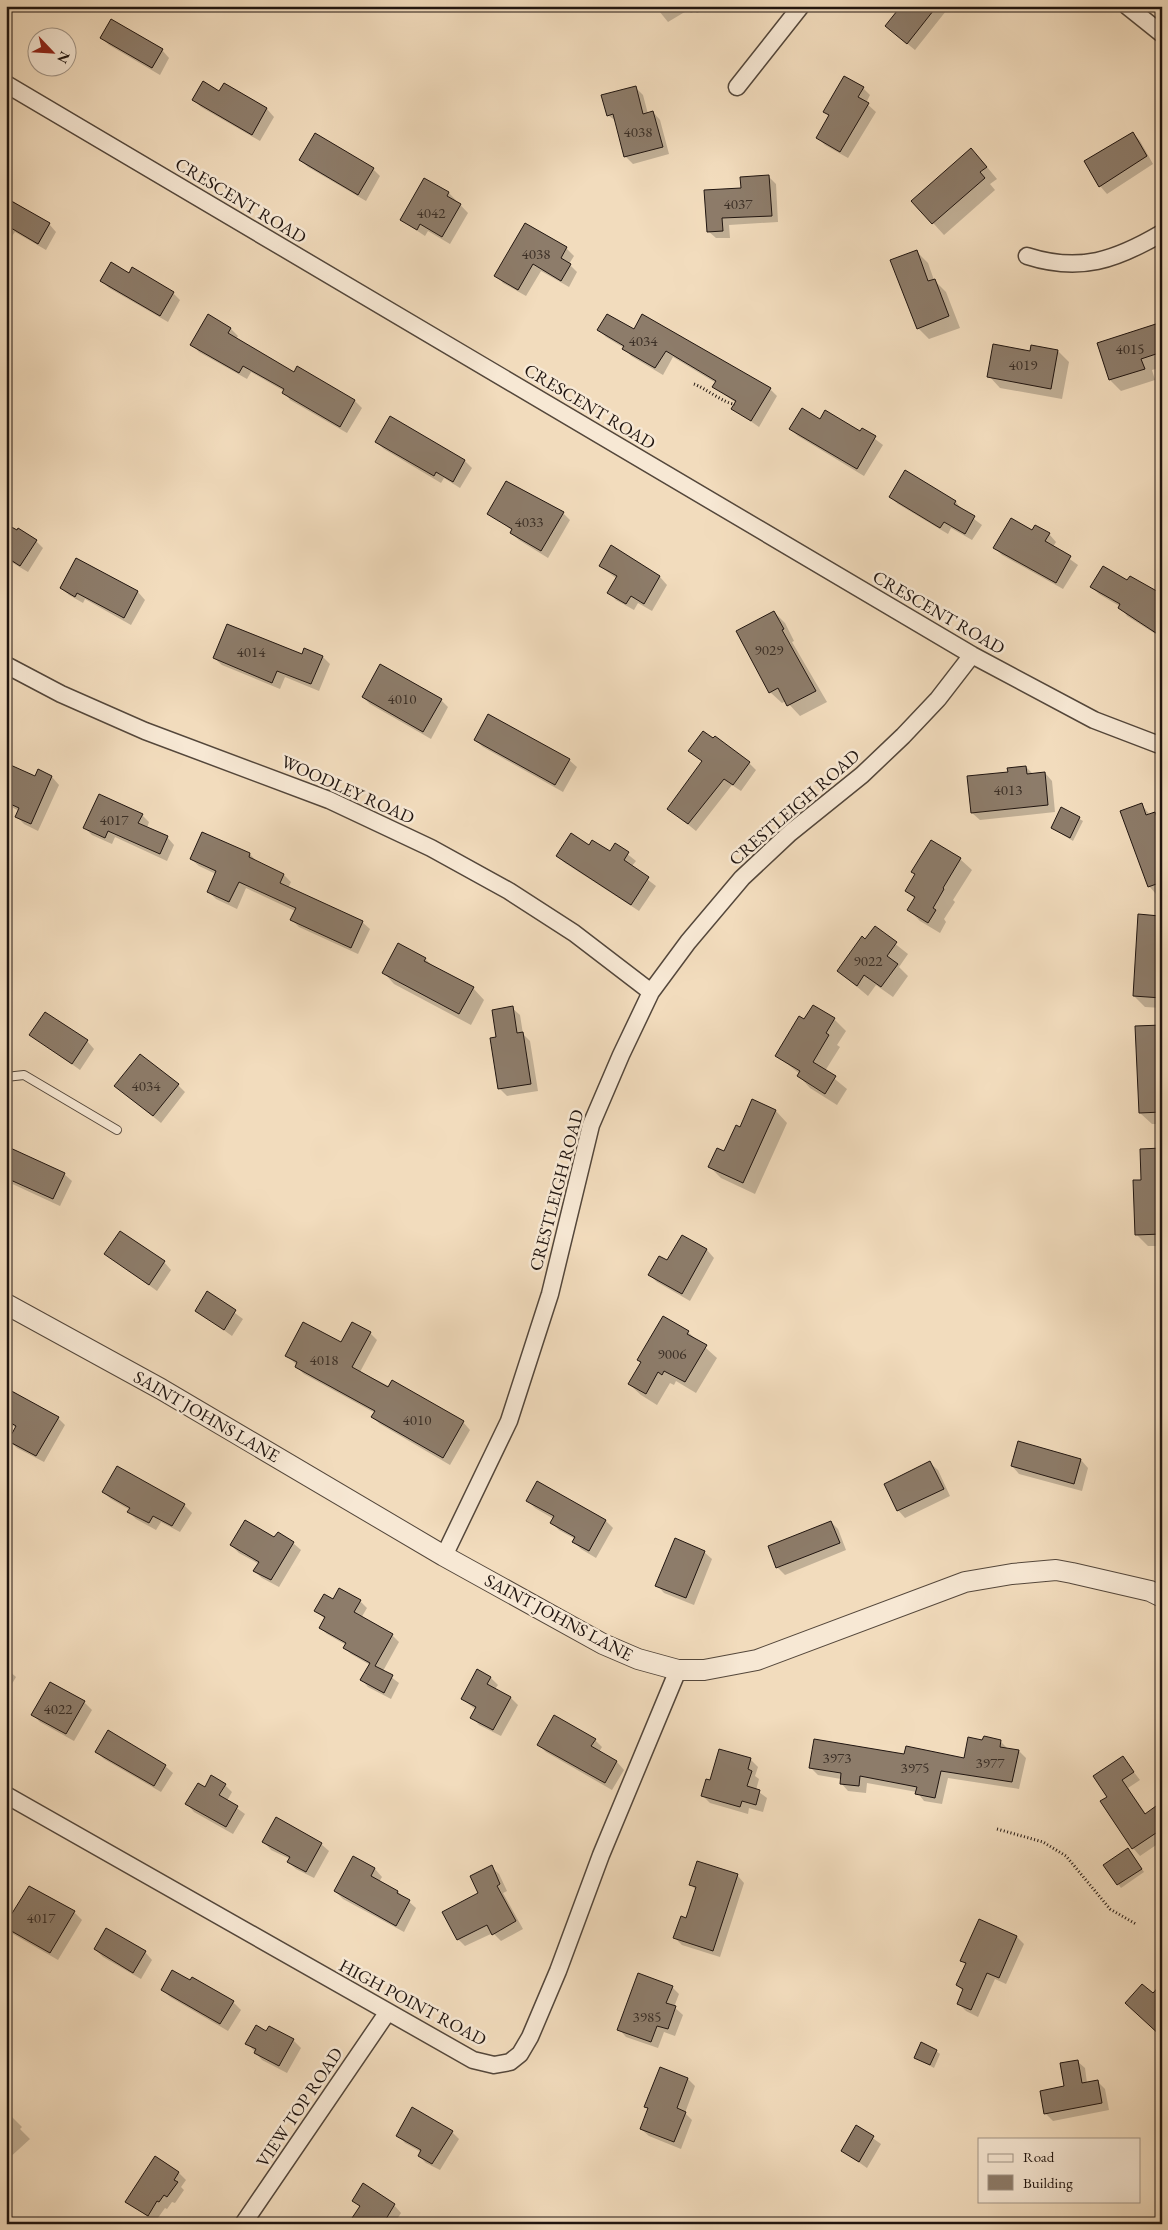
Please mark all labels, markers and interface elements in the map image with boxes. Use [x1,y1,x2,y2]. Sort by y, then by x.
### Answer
north arrow [28,28,78,78]
text: N [53,49,74,67]
house number: 4038 [624,122,652,141]
street label: CRESCENT ROAD [171,152,311,248]
house number: 4037 [724,194,753,213]
house number: 4042 [417,203,446,222]
house number: 4038 [522,244,550,263]
house number: 4034 [629,331,658,350]
house number: 4015 [1116,339,1144,358]
house number: 4019 [1009,355,1037,374]
street label: CRESCENT ROAD [520,358,660,454]
house number: 4033 [515,512,543,531]
street label: CRESCENT ROAD [869,565,1009,659]
house number: 9029 [755,640,783,659]
house number: 4014 [237,642,266,661]
house number: 4010 [388,689,416,708]
street label: CRESTLEIGH ROAD [724,744,864,870]
street label: WOODLEY ROAD [278,749,418,829]
house number: 4013 [994,780,1022,799]
house number: 4017 [100,810,129,829]
house number: 9022 [854,951,883,970]
house number: 4034 [132,1076,161,1095]
street label: CRESTLEIGH ROAD [523,1107,589,1273]
house number: 9006 [658,1344,686,1363]
house number: 4018 [310,1350,338,1369]
street label: SAINT JOHNS LANE [130,1365,284,1467]
house number: 4010 [403,1410,431,1429]
street label: SAINT JOHNS LANE [481,1568,637,1666]
house number: 4022 [44,1699,73,1718]
house number: 3973 [823,1748,851,1767]
house number: 3977 [976,1753,1005,1772]
house number: 3975 [901,1758,929,1777]
house number: 4017 [27,1908,56,1927]
street label: HIGH POINT ROAD [335,1953,491,2051]
house number: 3985 [633,2007,661,2026]
street label: VIEW TOP ROAD [250,2043,348,2171]
legend [978,2138,1140,2202]
text: Road [1023,2147,1055,2166]
text: Building [1023,2173,1073,2192]

